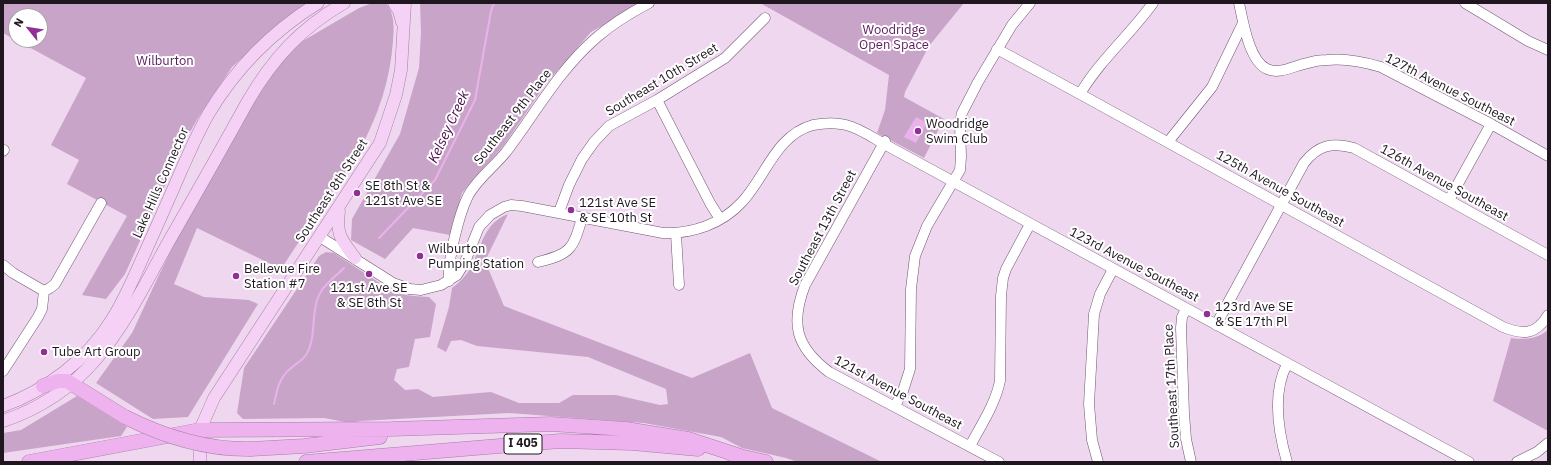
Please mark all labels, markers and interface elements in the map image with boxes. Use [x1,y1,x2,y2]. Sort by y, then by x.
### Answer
north arrow [8,8,48,48]
text: N [10,16,27,29]
park label: Woodridge Open Space [859,22,929,53]
street label: Southeast 10th Street [603,40,721,120]
street label: 127th Avenue Southeast [1382,50,1518,130]
park label: Wilburton [136,53,194,69]
street label: Southeast 9th Place [471,66,555,168]
water label: Kelsey Creek [425,88,473,166]
place label: Woodridge Swim Club [926,116,989,147]
street label: Lake Hills Connector [130,125,192,241]
marker: Woodridge Swim Club [913,126,923,136]
street label: Southeast 8th Street [293,136,371,246]
street label: 126th Avenue Southeast [1377,141,1511,225]
street label: 125th Avenue Southeast [1213,147,1347,231]
street label: Southeast 13th Street [786,168,860,288]
place label: SE 8th St & 121st Ave SE [365,178,442,209]
marker: SE 8th St & 121st Ave SE [352,188,362,198]
place label: 121st Ave SE & SE 10th St [579,195,656,226]
marker: 121st Ave SE & SE 10th St [566,205,576,215]
street label: 123rd Avenue Southeast [1067,224,1201,306]
place label: Wilburton Pumping Station [428,241,524,272]
marker: Wilburton Pumping Station [415,251,425,261]
place label: Bellevue Fire Station #7 [244,261,320,292]
marker: 121st Ave SE & SE 8th St [364,269,374,279]
marker: Bellevue Fire Station #7 [231,271,241,281]
place label: 121st Ave SE & SE 8th St [331,280,407,311]
place label: 123rd Ave SE & SE 17th Pl [1215,299,1293,330]
marker: 123rd Ave SE & SE 17th Pl [1202,309,1212,319]
street label: Southeast 17th Place [1161,323,1183,449]
place label: Tube Art Group [52,344,141,360]
marker: Tube Art Group [39,347,49,357]
street label: 121st Avenue Southeast [831,353,965,433]
road number: I 405 [504,434,542,454]

